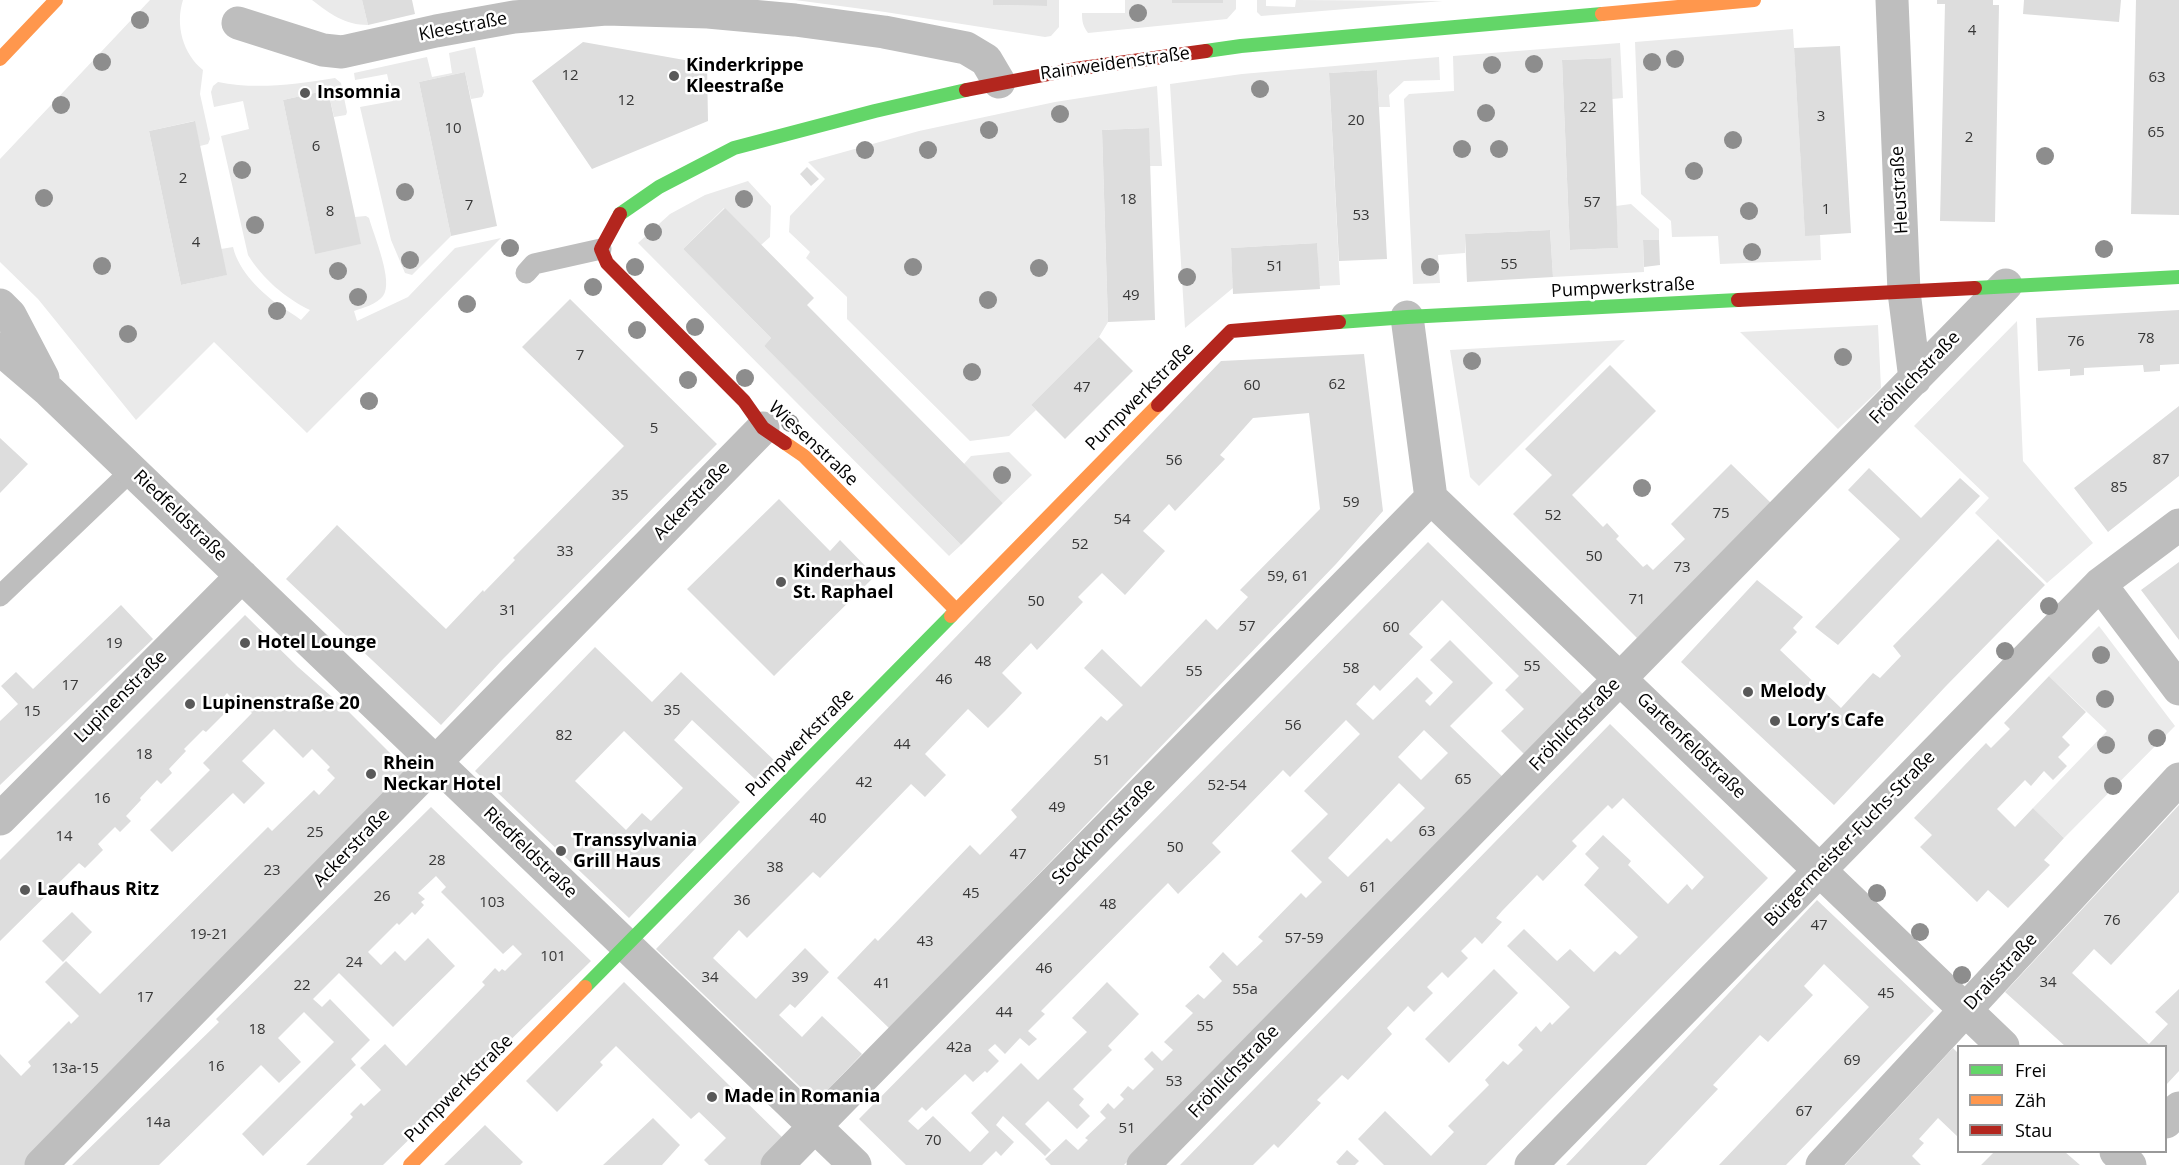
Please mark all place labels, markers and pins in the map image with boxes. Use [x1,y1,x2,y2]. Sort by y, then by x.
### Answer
place label: Kinderkrippe Kleestraße [686,55,804,98]
marker: Kinderkrippe Kleestraße [667,69,681,83]
place label: Insomnia [317,82,401,104]
marker: Insomnia [298,86,312,100]
place label: Kinderhaus St. Raphael [793,561,896,604]
marker: Kinderhaus St. Raphael [774,575,788,589]
place label: Hotel Lounge [257,632,376,654]
marker: Hotel Lounge [238,636,252,650]
place label: Melody [1760,681,1826,703]
marker: Melody [1741,685,1755,699]
place label: Lupinenstraße 20 [202,693,360,715]
marker: Lupinenstraße 20 [183,697,197,711]
place label: Lory’s Cafe [1787,710,1884,732]
marker: Lory’s Cafe [1768,714,1782,728]
place label: Rhein Neckar Hotel [383,753,501,795]
marker: Rhein Neckar Hotel [364,767,378,781]
place label: Transsylvania Grill Haus [573,830,697,872]
marker: Transsylvania Grill Haus [554,844,568,858]
place label: Laufhaus Ritz [37,879,159,901]
marker: Laufhaus Ritz [18,883,32,897]
place label: Made in Romania [724,1086,880,1108]
marker: Made in Romania [705,1090,719,1104]

